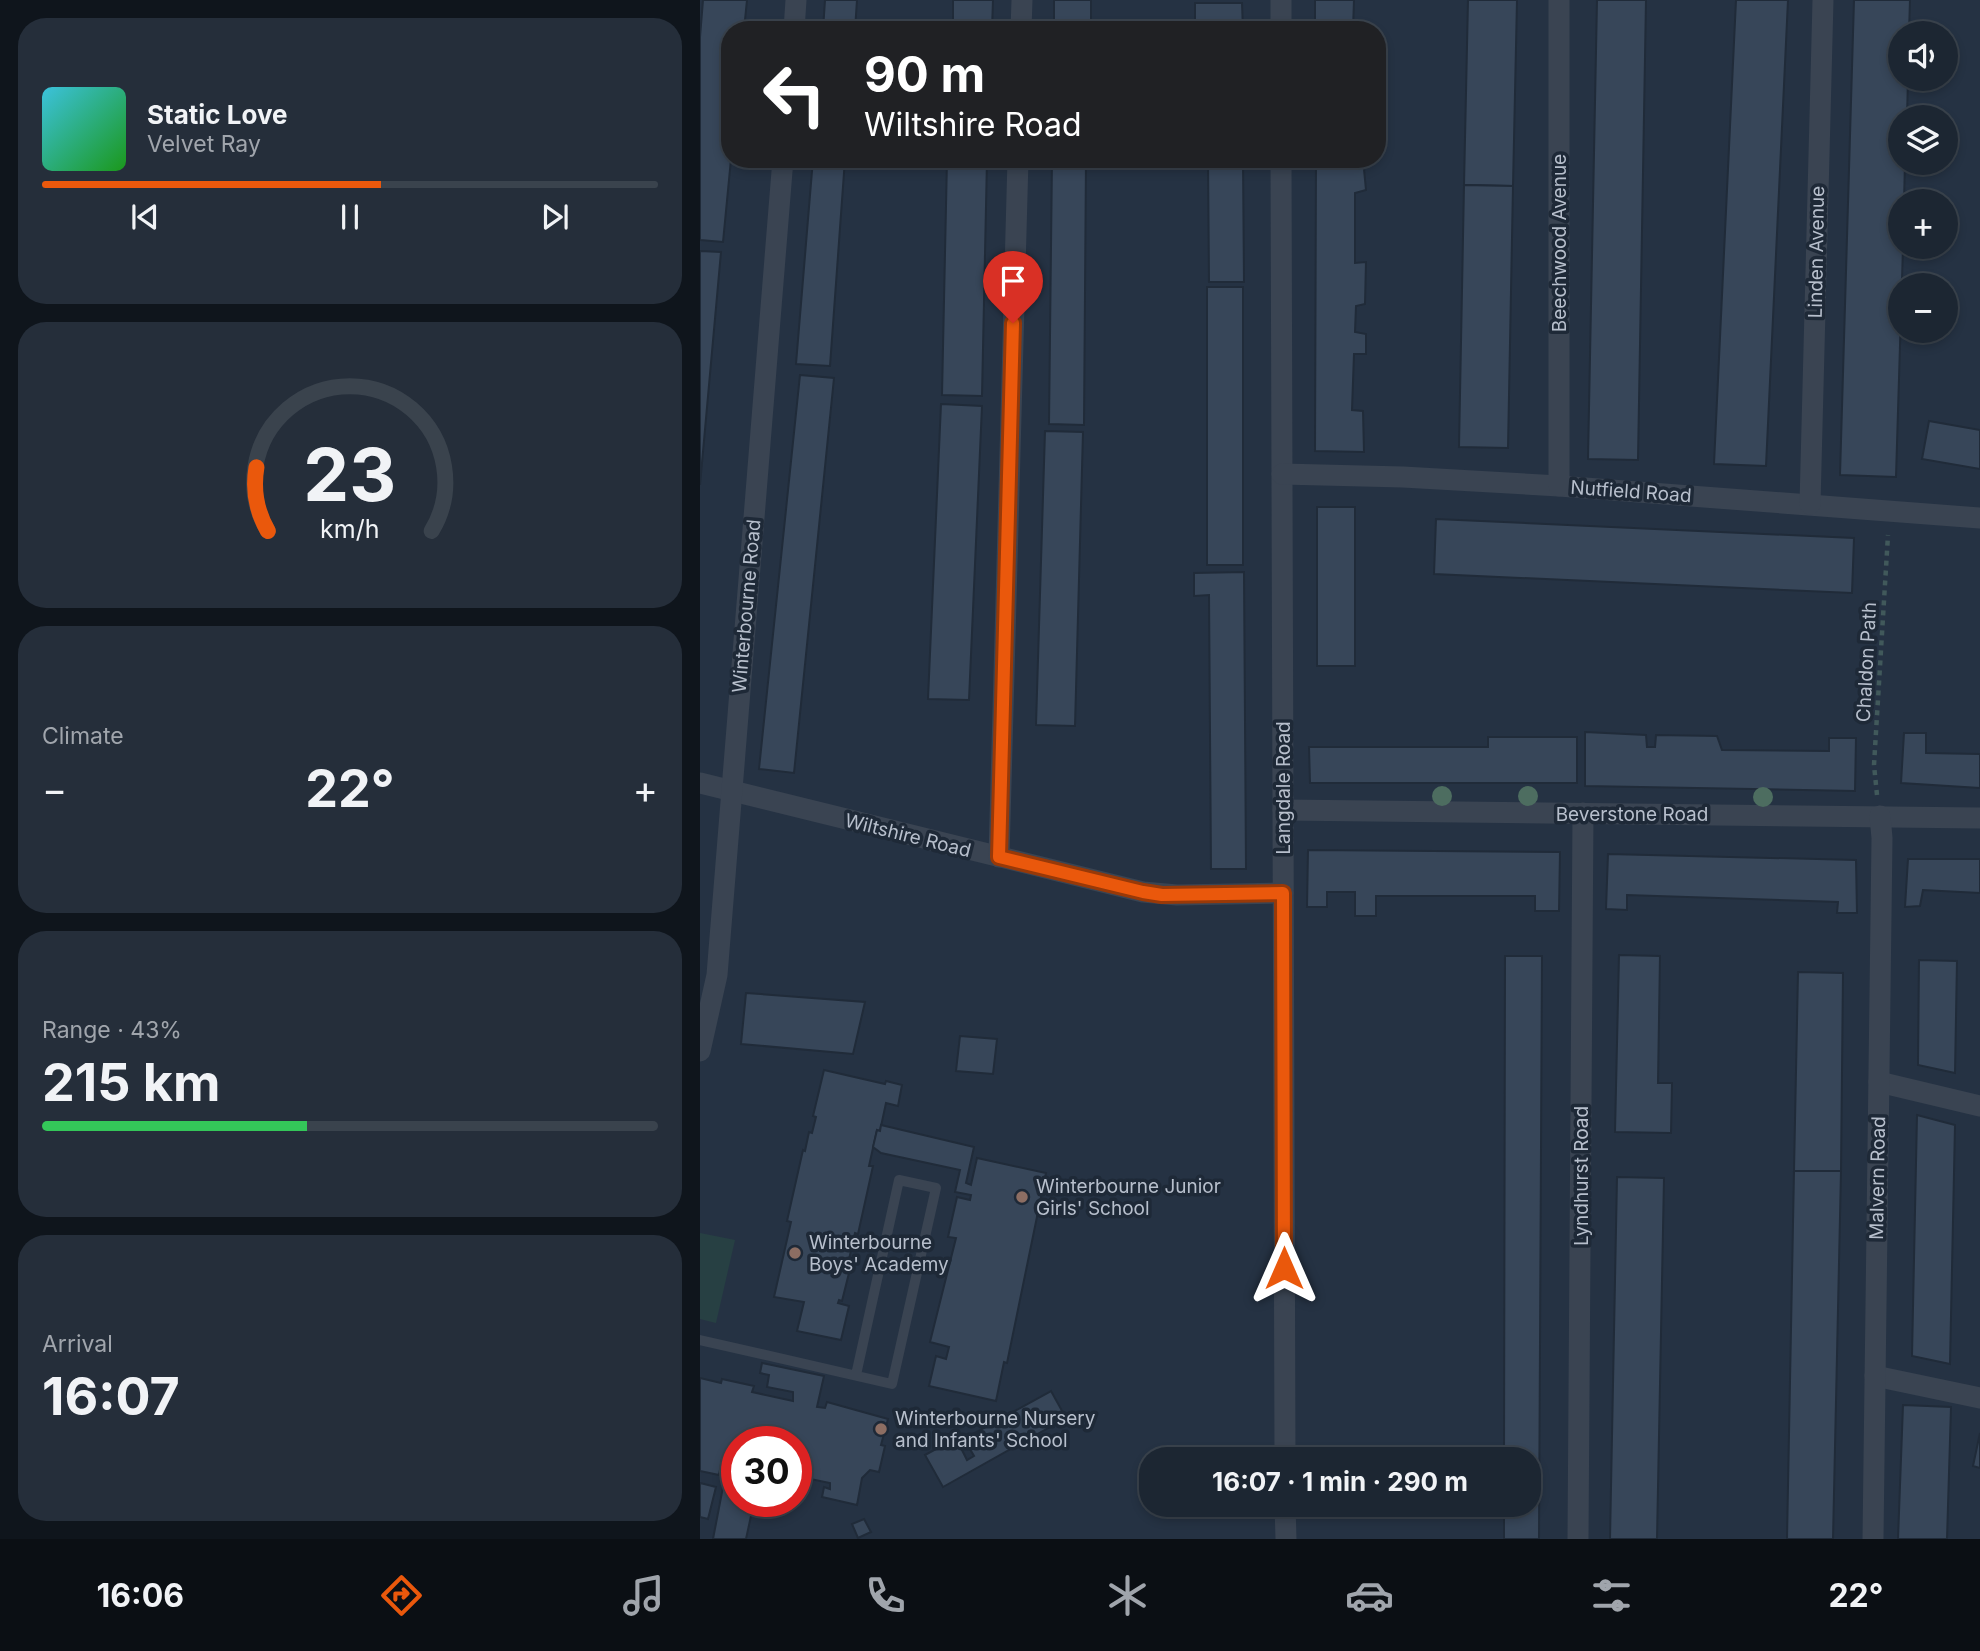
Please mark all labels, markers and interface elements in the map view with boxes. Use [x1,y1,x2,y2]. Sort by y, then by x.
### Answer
map controls [1888,21,1958,343]
button: sound [1888,21,1958,91]
text: 90 m [864,45,985,104]
icon: left [749,49,840,140]
text: Static Love [147,99,288,130]
text: Wiltshire Road [864,105,1082,144]
button: layers [1888,105,1958,175]
text: Velvet Ray [147,130,261,158]
street label: Beechwood Avenue [1548,154,1571,332]
street label: Linden Avenue [1804,186,1829,318]
button: + [1888,189,1958,259]
icon: previous [126,198,164,236]
icon: pause [331,198,369,236]
icon: next [536,198,574,236]
pin [983,251,1043,323]
icon: arrive [994,262,1032,300]
button: − [1888,273,1958,343]
text: 23 [304,431,396,520]
street label: Nutfield Road [1570,476,1692,507]
text: km/h [320,514,380,544]
street label: Winterbourne Road [727,518,766,694]
street label: Chaldon Path [1852,601,1881,723]
street label: Langdale Road [1272,721,1295,855]
text: Climate [42,722,124,750]
text: 22° [305,757,395,820]
text: − [42,766,67,812]
text: + [633,766,658,812]
street label: Beverstone Road [1556,803,1708,826]
street label: Wiltshire Road [842,809,973,862]
text: Range · 43% [42,1016,182,1044]
text: 215 km [42,1051,220,1114]
street label: Lyndhurst Road [1570,1106,1593,1246]
street label: Malvern Road [1865,1116,1890,1240]
place label: Winterbourne Junior Girls' School [1036,1175,1221,1220]
marker: Winterbourne Junior Girls' School [1014,1189,1030,1205]
place label: Winterbourne Boys' Academy [809,1231,949,1276]
position arrow [1247,1231,1321,1305]
marker: Winterbourne Boys' Academy [787,1245,803,1261]
text: Arrival [42,1330,113,1358]
text: 16:07 [42,1365,180,1428]
place label: Winterbourne Nursery and Infants' School [895,1407,1096,1452]
marker: Winterbourne Nursery and Infants' School [873,1421,889,1437]
speed limit sign: 30 [721,1426,812,1517]
text: 16:07 · 1 min · 290 m [1212,1466,1468,1497]
icon: directions [377,1571,426,1620]
icon: music [619,1571,668,1620]
icon: phone [861,1571,910,1620]
icon: climate [1103,1571,1152,1620]
icon: car [1345,1571,1394,1620]
icon: filters [1587,1571,1636,1620]
text: 16:06 [96,1576,184,1615]
text: 22° [1828,1576,1883,1615]

